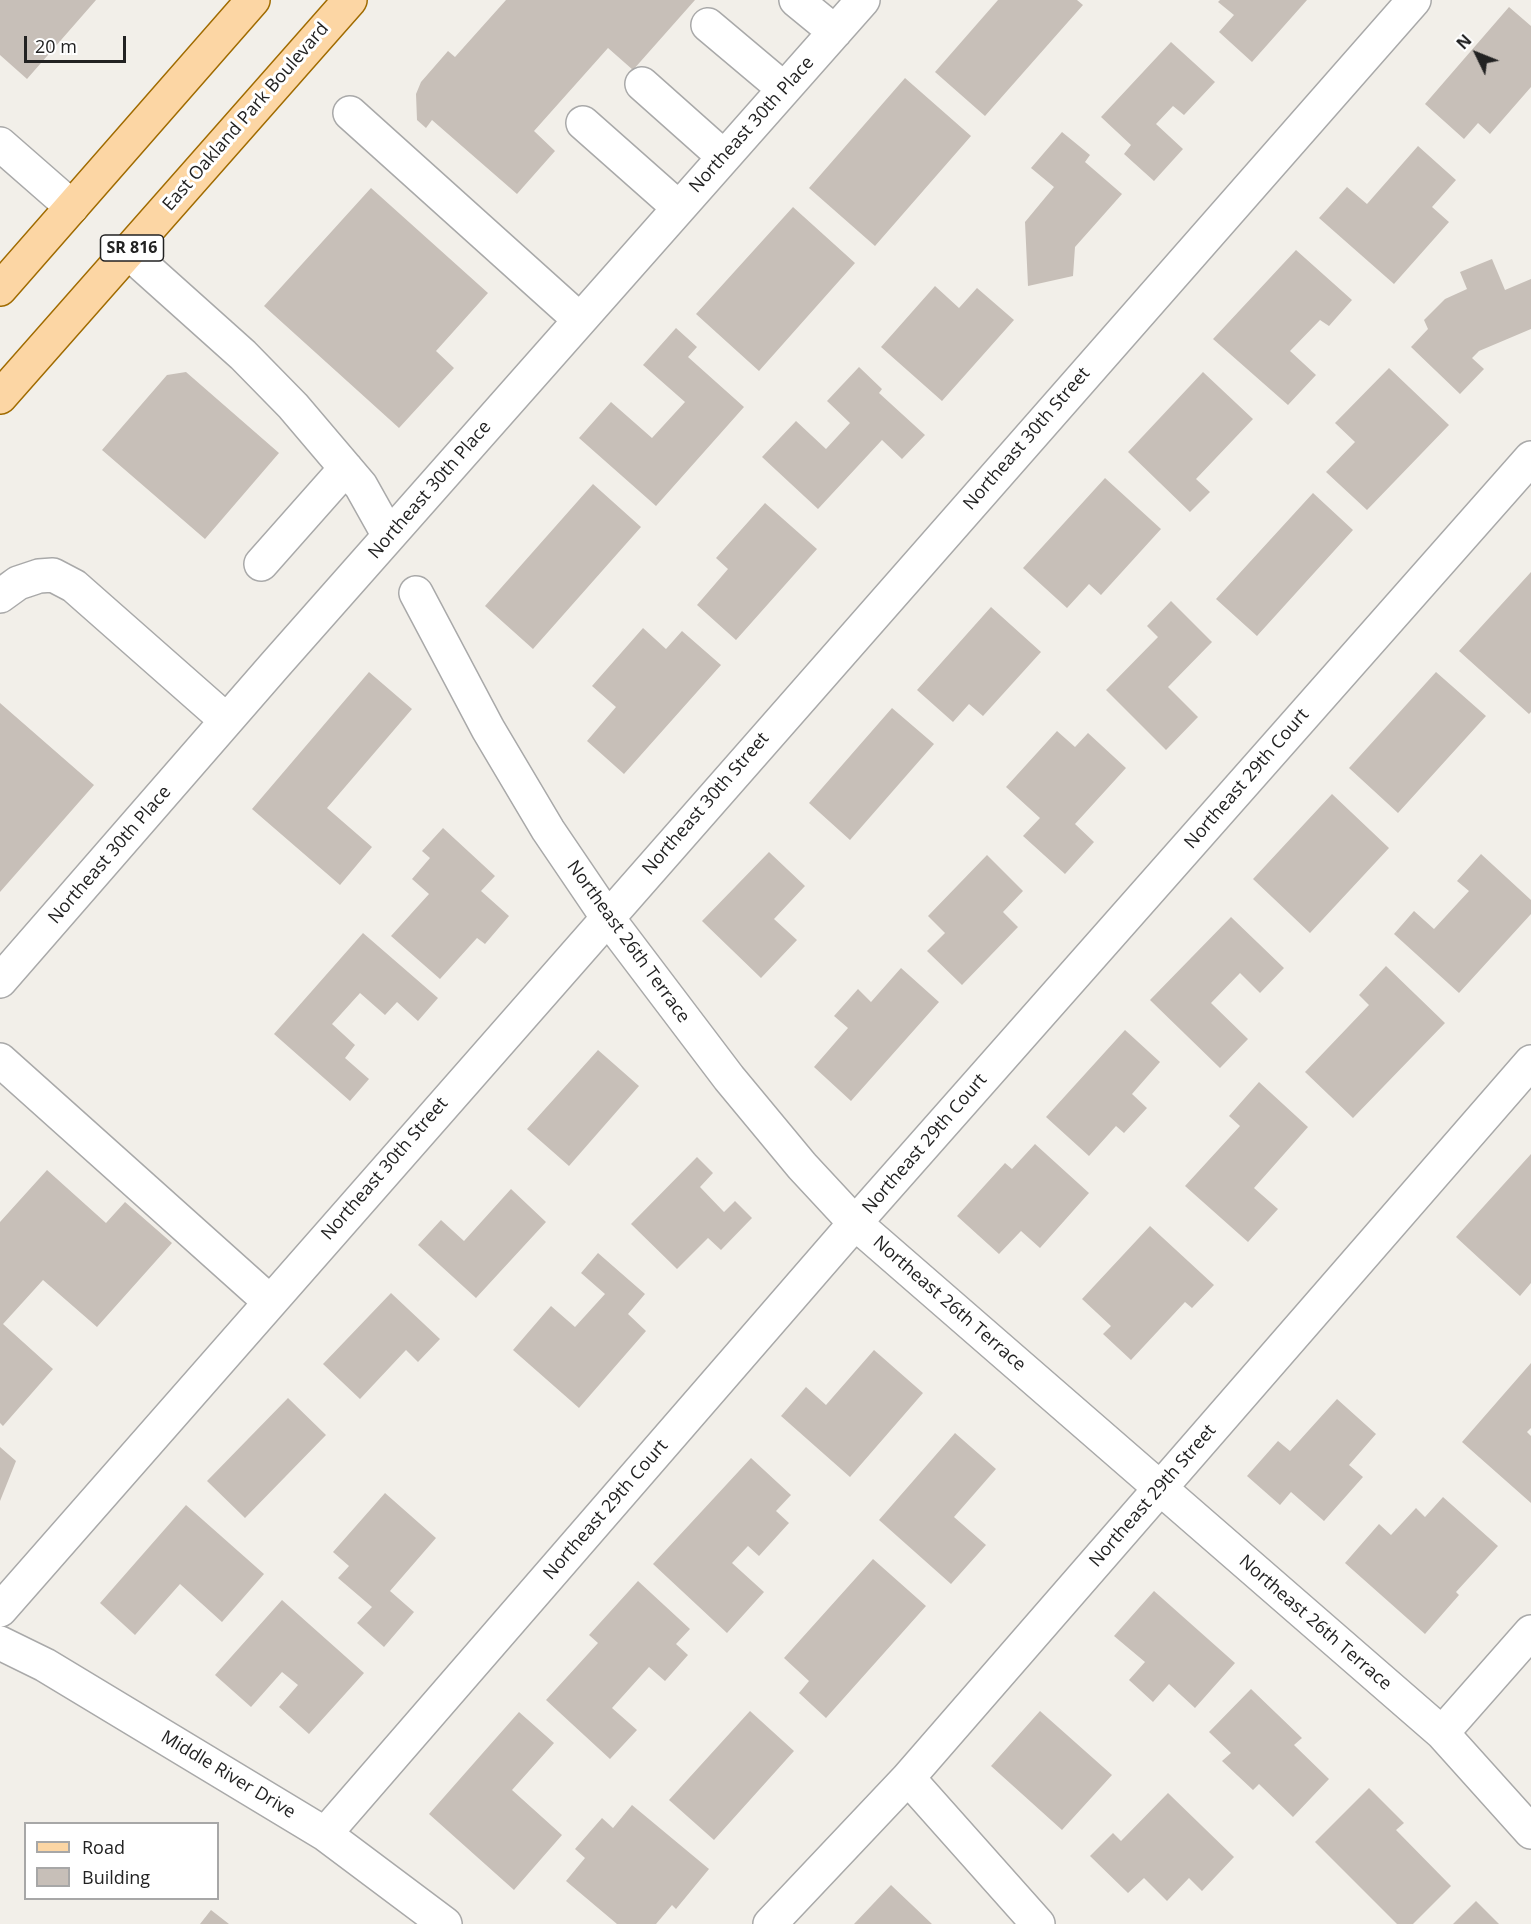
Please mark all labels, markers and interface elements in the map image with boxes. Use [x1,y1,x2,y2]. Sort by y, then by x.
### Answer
street label: East Oakland Park Boulevard [158,19,334,215]
scale bar [27,24,129,62]
north arrow [1447,24,1507,84]
text: N [1451,29,1476,54]
text: 20 m [35,34,77,58]
street label: Northeast 30th Place [685,52,819,198]
road number: SR 816 [100,235,164,261]
street label: Northeast 30th Street [959,363,1095,515]
street label: Northeast 30th Place [364,417,496,563]
street label: Northeast 29th Court [1180,704,1314,854]
street label: Northeast 30th Street [638,728,774,880]
street label: Northeast 30th Place [44,782,176,928]
street label: Northeast 26th Terrace [562,857,694,1027]
street label: Northeast 29th Court [858,1069,992,1219]
street label: Northeast 30th Street [317,1093,453,1245]
street label: Northeast 26th Terrace [868,1232,1030,1376]
street label: Northeast 29th Street [1085,1420,1221,1572]
street label: Northeast 29th Court [539,1435,673,1585]
street label: Northeast 26th Terrace [1234,1551,1396,1695]
street label: Middle River Drive [157,1726,299,1824]
legend [24,1822,219,1900]
text: Road [82,1835,125,1859]
text: Building [82,1865,150,1889]

